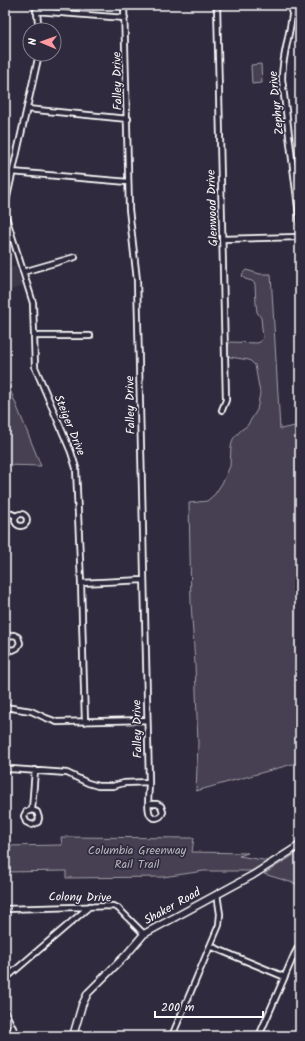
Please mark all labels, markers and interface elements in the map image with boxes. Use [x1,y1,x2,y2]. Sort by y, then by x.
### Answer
north arrow [22,22,62,62]
text: N [24,38,42,45]
street label: Falley Drive [107,51,128,110]
street label: Zephyr Drive [264,69,289,136]
street label: Glenwood Drive [202,169,223,247]
street label: Falley Drive [120,375,141,434]
street label: Steiger Drive [49,392,91,459]
street label: Falley Drive [127,699,148,758]
park label: Columbia Greenway Rail Trail [88,841,187,874]
street label: Shaker Road [140,883,205,930]
street label: Colony Drive [48,887,112,908]
scale bar [155,993,263,1019]
text: 200 m [161,998,195,1017]

